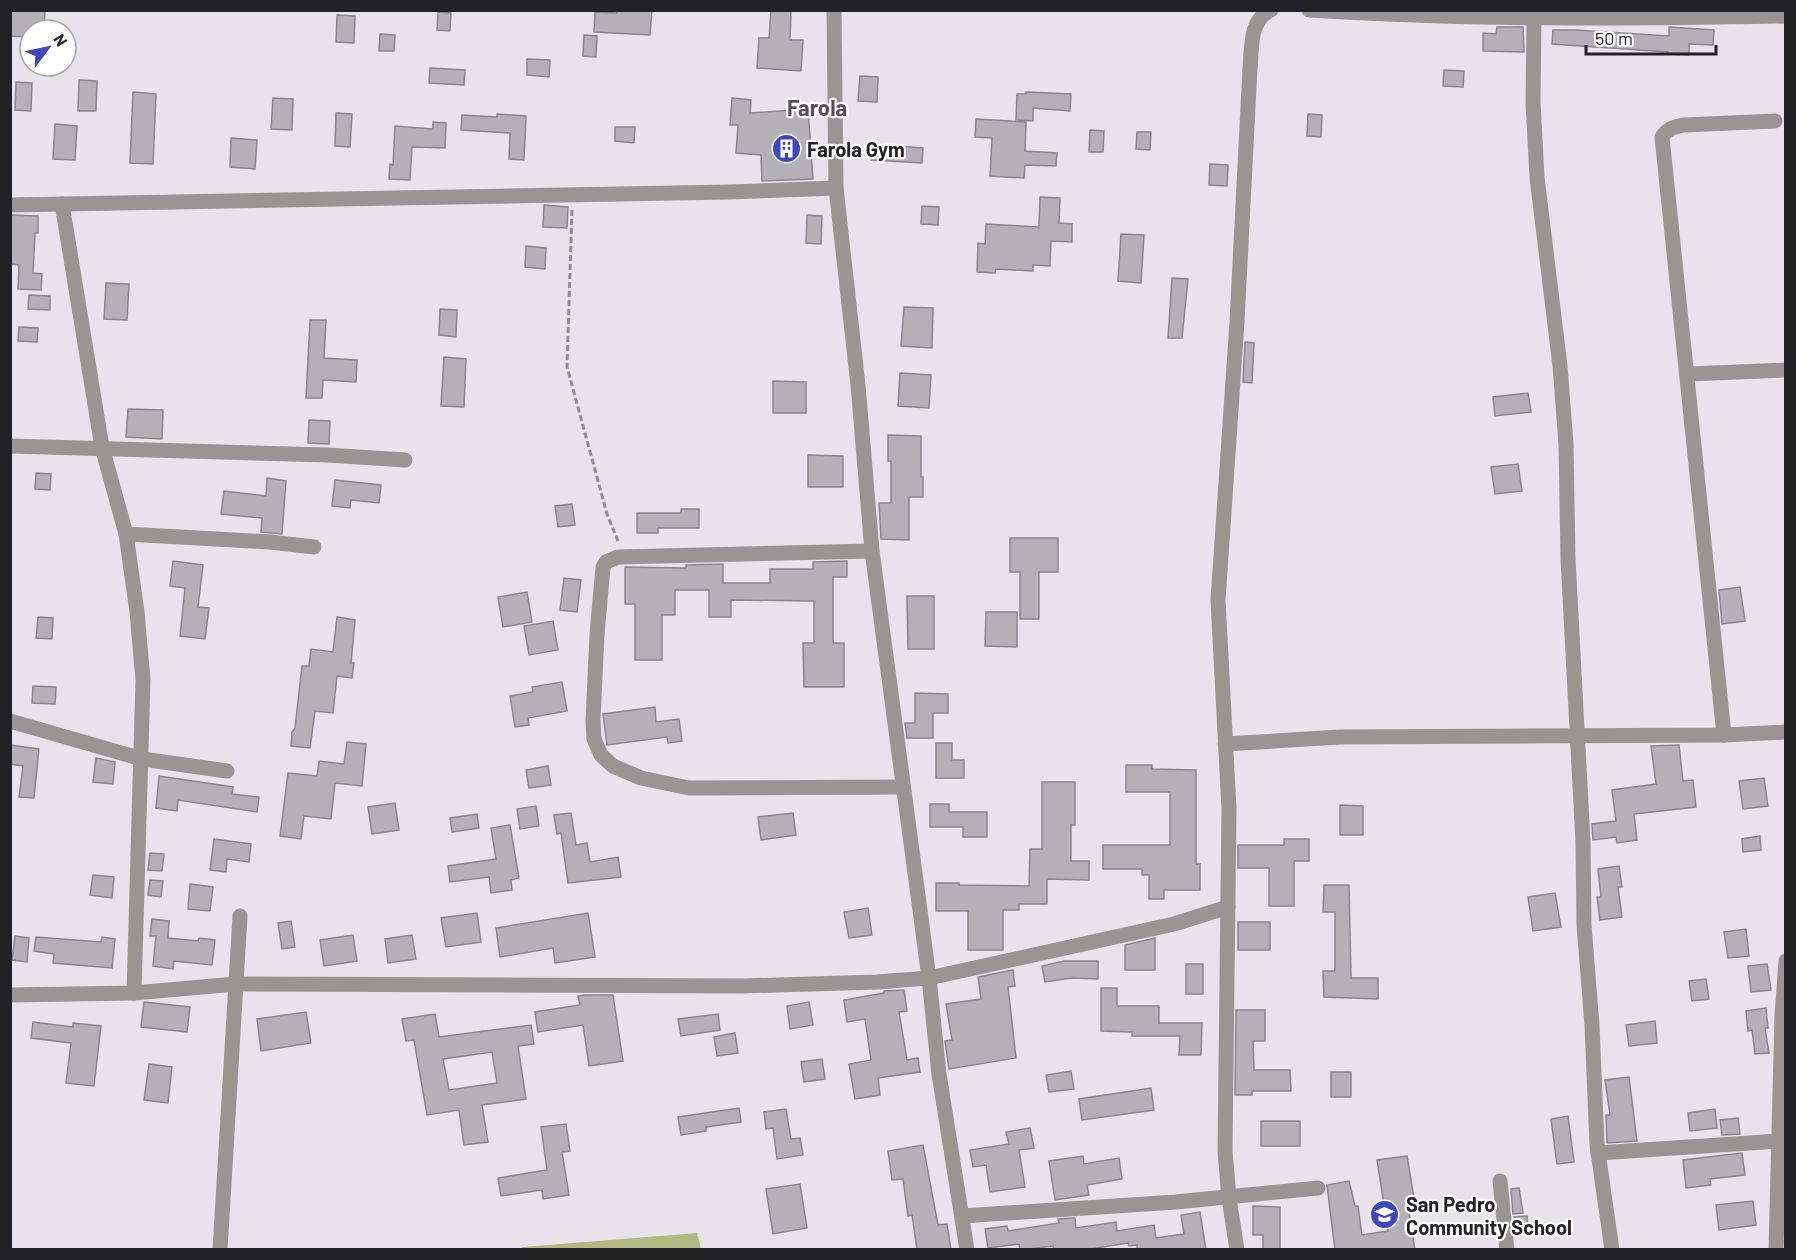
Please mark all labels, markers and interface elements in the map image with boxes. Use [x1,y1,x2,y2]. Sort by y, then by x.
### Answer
north arrow [18,18,78,78]
scale bar [1586,18,1716,56]
text: 50 m [1595,27,1633,49]
text: N [50,30,72,49]
district label: Farola [787,94,847,120]
building icon: Farola Gym [770,133,802,165]
place label: Farola Gym [807,137,905,161]
place label: San Pedro Community School [1406,1192,1572,1239]
school or university icon: San Pedro Community School [1369,1199,1401,1231]

